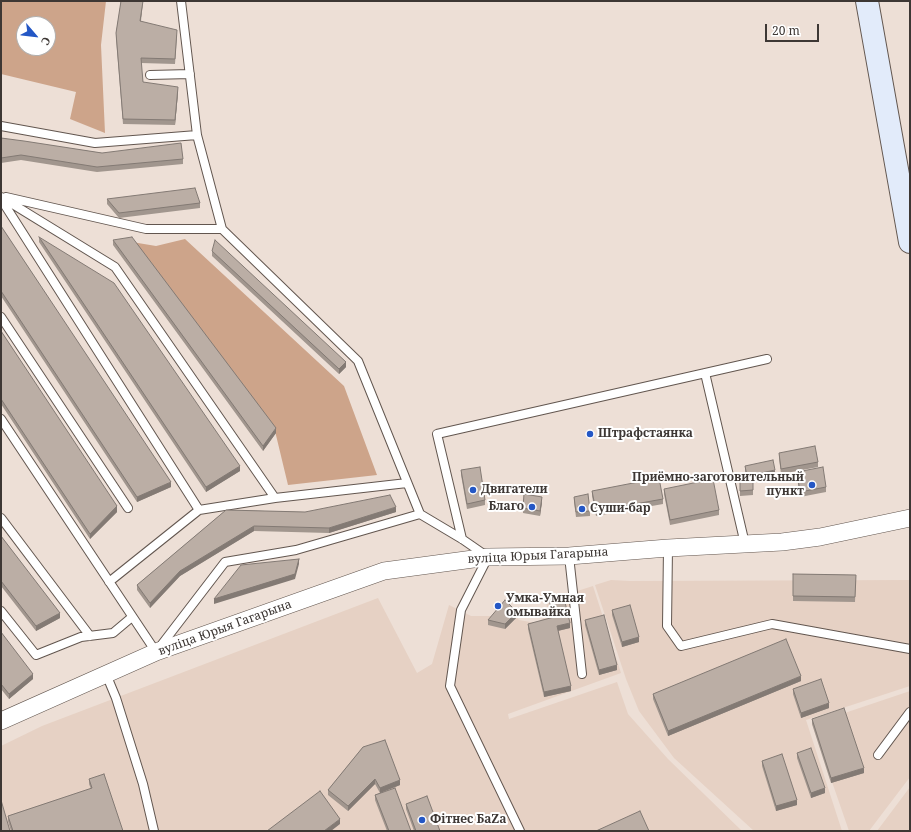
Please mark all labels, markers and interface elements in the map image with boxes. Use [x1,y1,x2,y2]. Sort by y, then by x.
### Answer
north arrow [16,16,56,56]
scale bar [767,16,821,42]
text: 20 m [772,22,800,39]
text: С [38,35,54,48]
place label: Штрафстаянка [598,427,693,441]
marker: Штрафстаянка [585,429,595,439]
place label: Приёмно-заготовительный пункт [632,471,804,499]
marker: Приёмно-заготовительный пункт [807,480,817,490]
place label: Двигатели [481,483,548,497]
marker: Двигатели [468,485,478,495]
place label: Благо [488,500,524,514]
marker: Благо [527,502,537,512]
place label: Суши-бар [590,502,651,516]
marker: Суши-бар [577,504,587,514]
street label: вуліца Юрыя Гагарына [467,545,609,567]
place label: Умка-Умная омывайка [506,592,584,620]
street label: вуліца Юрыя Гагарына [156,597,294,659]
marker: Умка-Умная омывайка [493,601,503,611]
place label: Фітнес БаZa [430,813,506,827]
marker: Фітнес БаZa [417,815,427,825]

